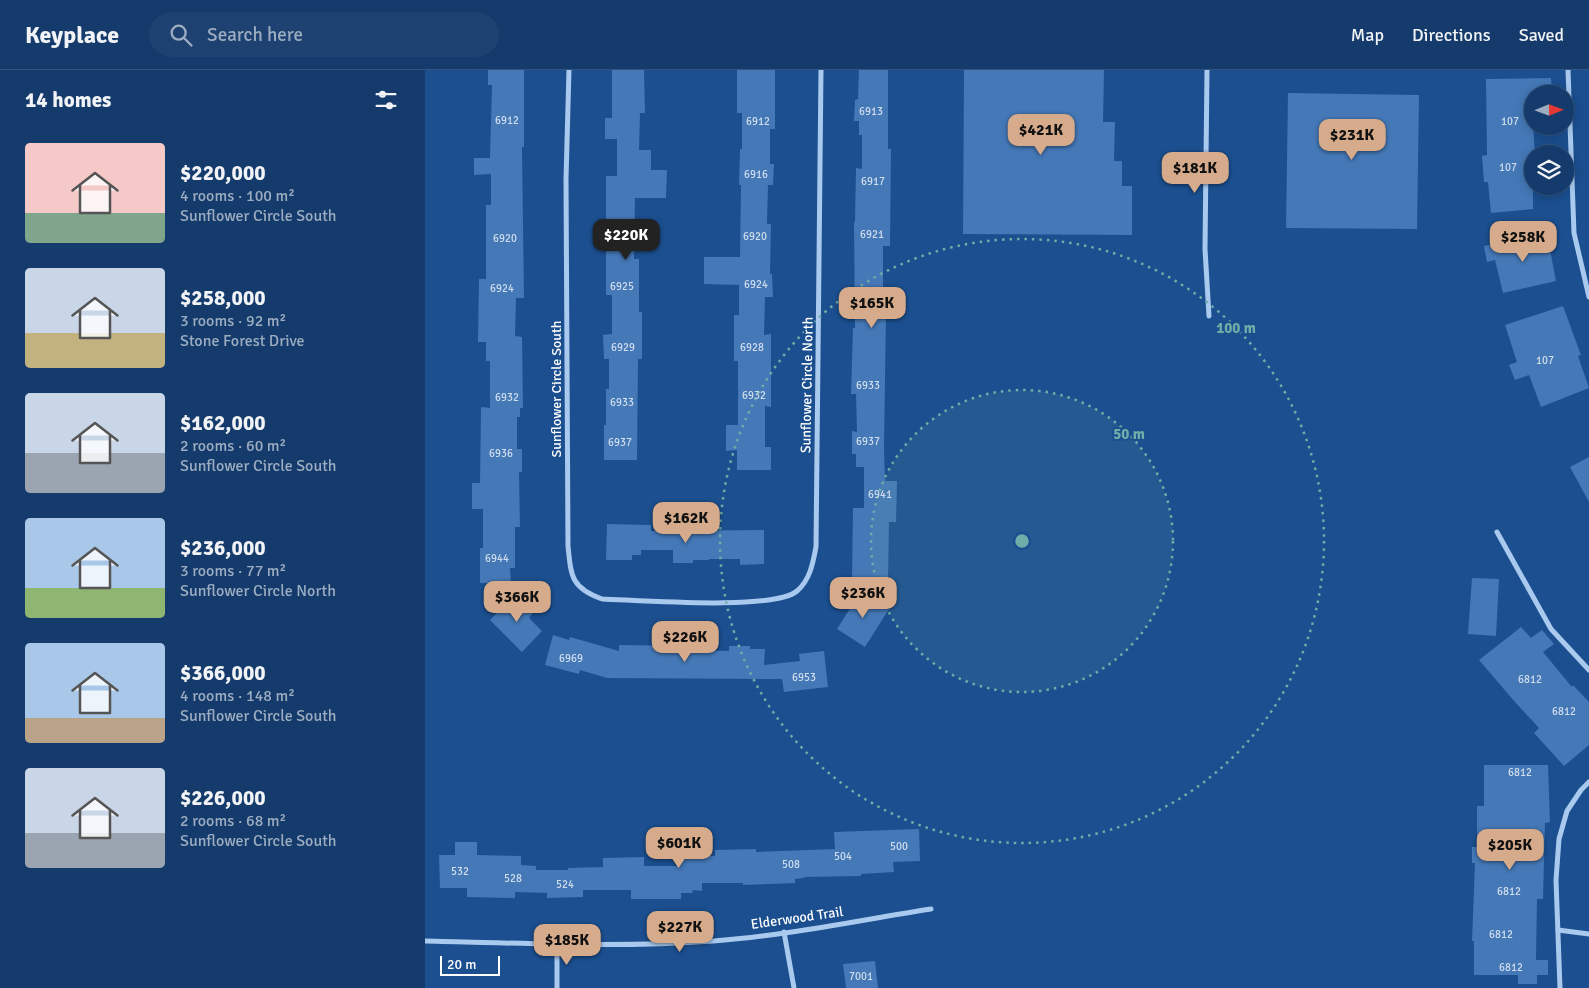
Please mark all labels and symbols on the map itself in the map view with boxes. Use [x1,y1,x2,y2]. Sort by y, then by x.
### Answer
north arrow [1524,85,1574,135]
house number: 6913 [859,105,883,118]
house number: 6912 [495,114,519,127]
pin: $421K [1006,114,1076,156]
house number: 6912 [746,115,770,128]
house number: 107 [1501,115,1519,128]
pin: $231K [1317,118,1387,161]
pin: $181K [1160,152,1230,194]
house number: 107 [1499,161,1517,174]
house number: 6916 [744,168,768,181]
house number: 6917 [861,175,885,188]
pin: $220K [591,218,661,261]
pin: $258K [1488,220,1558,263]
house number: 6921 [860,228,884,241]
house number: 6920 [743,230,767,243]
house number: 6920 [493,232,517,245]
house number: 6924 [744,278,768,291]
house number: 6925 [610,280,634,293]
house number: 6924 [490,282,514,295]
pin: $165K [837,286,907,329]
street label: Sunflower Circle North [797,317,817,453]
text: 100 m [1216,319,1256,337]
street label: Sunflower Circle South [548,321,565,457]
house number: 6929 [611,341,635,354]
house number: 6928 [740,341,764,354]
house number: 107 [1536,354,1554,367]
house number: 6933 [856,379,880,392]
house number: 6932 [742,389,766,402]
house number: 6932 [495,391,519,404]
house number: 6933 [610,396,634,409]
text: 50 m [1113,425,1145,443]
house number: 6937 [856,435,880,448]
house number: 6937 [608,436,632,449]
house number: 6936 [489,447,513,460]
house number: 6941 [868,488,892,501]
pin: $162K [651,502,721,544]
centre of rings [1013,532,1031,550]
house number: 6944 [485,552,509,565]
pin: $236K [828,576,898,619]
pin: $366K [482,580,552,623]
pin: $226K [650,620,720,663]
house number: 6969 [559,652,583,665]
house number: 6953 [792,671,816,684]
house number: 6812 [1518,673,1542,686]
house number: 6812 [1552,705,1576,718]
house number: 6812 [1508,766,1532,779]
pin: $601K [644,826,714,869]
pin: $205K [1475,828,1545,871]
house number: 500 [890,840,908,853]
house number: 504 [834,850,852,863]
house number: 508 [782,858,800,871]
house number: 532 [451,865,469,878]
house number: 528 [504,872,522,885]
house number: 524 [556,878,574,891]
house number: 6812 [1497,885,1521,898]
street label: Elderwood Trail [750,903,844,933]
pin: $227K [645,910,715,953]
pin: $185K [532,924,602,966]
house number: 6812 [1489,928,1513,941]
scale bar [440,953,500,976]
house number: 6812 [1499,961,1523,974]
house number: 7001 [849,970,873,983]

